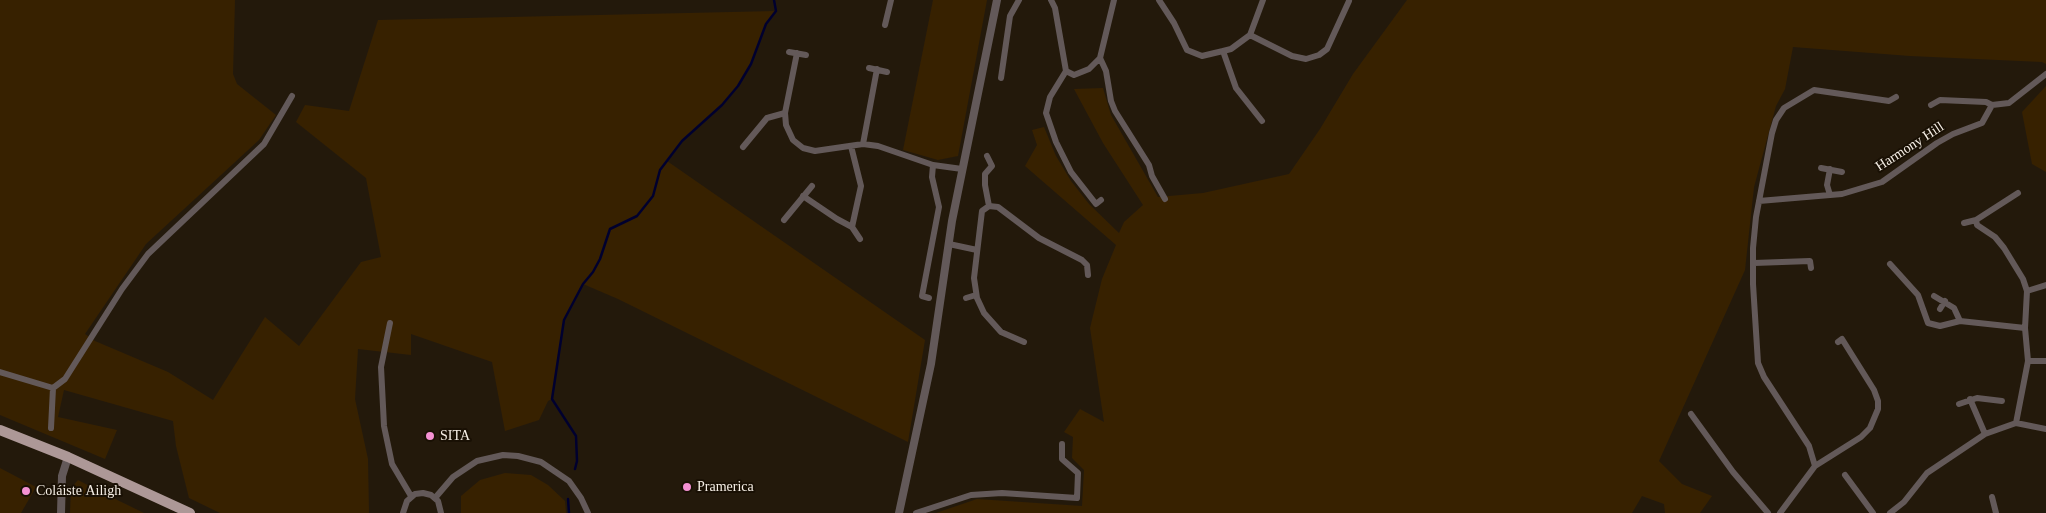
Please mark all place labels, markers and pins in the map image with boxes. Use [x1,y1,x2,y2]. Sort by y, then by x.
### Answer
place label: SITA [440,428,470,444]
marker: SITA [424,430,436,442]
place label: Pramerica [697,479,754,495]
marker: Pramerica [681,481,693,493]
place label: Coláiste Ailigh [36,483,121,499]
marker: Coláiste Ailigh [20,485,32,497]

